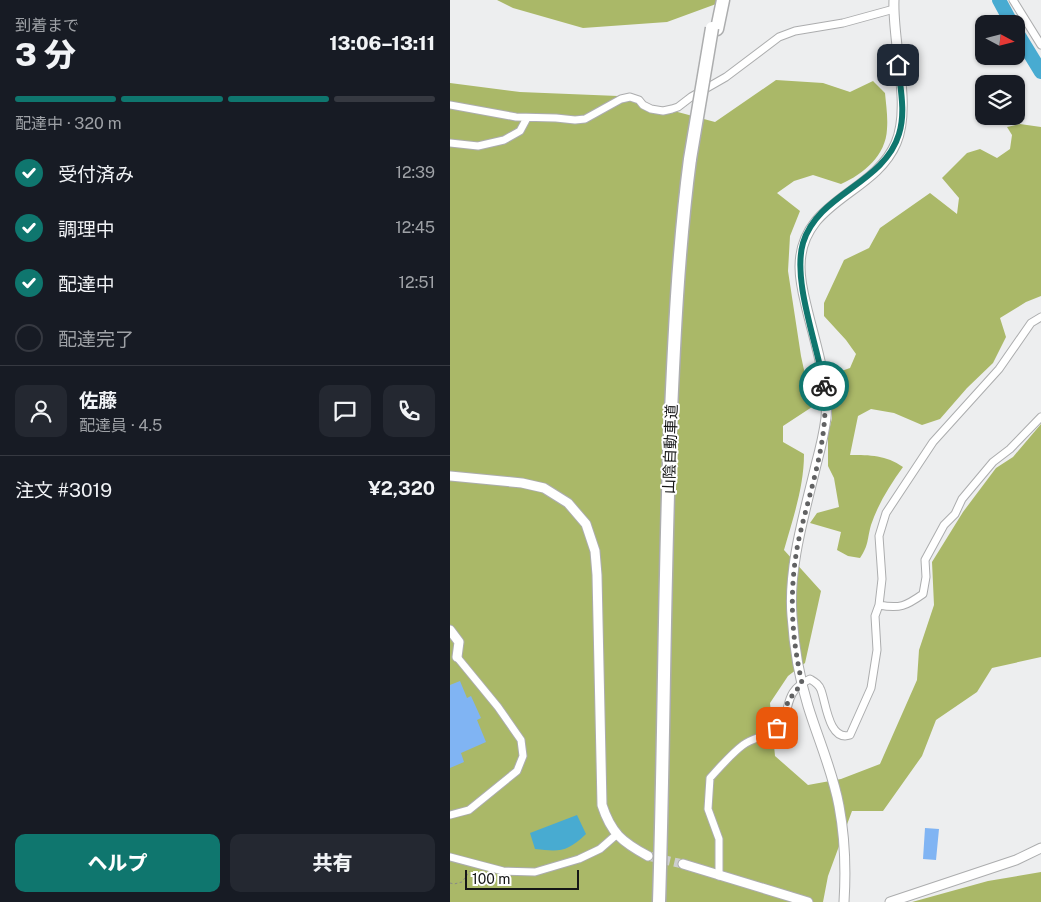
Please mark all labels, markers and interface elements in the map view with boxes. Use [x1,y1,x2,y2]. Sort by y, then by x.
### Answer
north arrow [975,15,1025,65]
map controls [975,15,1025,125]
text: 到着まで [15,16,79,35]
text: 13:06–13:11 [329,32,435,54]
text: 3 分 [15,36,76,73]
pin [877,44,919,86]
icon: home [884,51,912,79]
button: layers [975,75,1025,125]
text: 配達中 · 320 m [15,114,121,133]
icon: check [15,159,43,187]
text: 受付済み [58,163,134,185]
text: 12:39 [395,163,435,182]
icon: check [15,214,43,242]
text: 調理中 [58,218,115,240]
text: 12:45 [395,218,435,237]
icon: check [15,269,43,297]
text: 配達中 [58,273,115,295]
text: 12:51 [399,273,435,292]
text: 配達完了 [58,328,134,350]
courier [799,361,849,411]
icon: bike [810,372,838,400]
button: person [15,385,67,437]
button: chat [319,385,371,437]
button: phone [383,385,435,437]
text: 佐藤 [79,389,117,411]
street label: 山陰自動車道 [660,404,680,494]
text: 配達員 · 4.5 [79,416,162,435]
text: ¥2,320 [368,477,435,499]
text: 注文 #3019 [15,479,112,501]
pin [756,707,798,749]
icon: bag [763,714,791,742]
button: ヘルプ [15,834,220,892]
button: 共有 [230,834,435,892]
scale bar [465,867,579,890]
text: 100 m [472,871,510,887]

